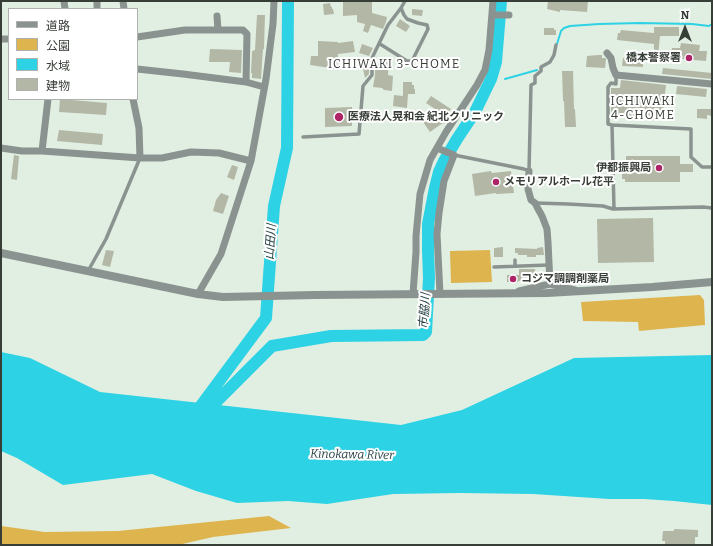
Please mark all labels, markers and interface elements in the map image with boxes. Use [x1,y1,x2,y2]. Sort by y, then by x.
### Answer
legend [8,8,138,100]
north arrow [665,8,705,48]
text: N [681,9,689,22]
text: 道路 [46,19,70,33]
text: 公園 [46,39,70,53]
place label: 橋本警察署 [626,51,681,65]
marker: 橋本警察署 [684,53,694,63]
district label: ICHIWAKI 3-CHOME [328,58,460,72]
text: 水域 [46,59,70,73]
text: 建物 [46,79,70,93]
district label: ICHIWAKI 4-CHOME [610,95,676,123]
place label: 医療法人晃和会 紀北クリニック [348,110,504,124]
marker: 医療法人晃和会 紀北クリニック [333,111,345,123]
place label: 伊都振興局 [596,161,651,175]
marker: 伊都振興局 [654,163,664,173]
place label: メモリアルホール花平 [504,175,614,189]
marker: メモリアルホール花平 [491,177,501,187]
water label: 山田川 [263,224,279,260]
place label: コジマ調調剤薬局 [521,272,609,286]
marker: コジマ調調剤薬局 [508,274,518,284]
water label: 市脇川 [417,293,433,329]
water label: Kinokawa River [310,447,394,463]

